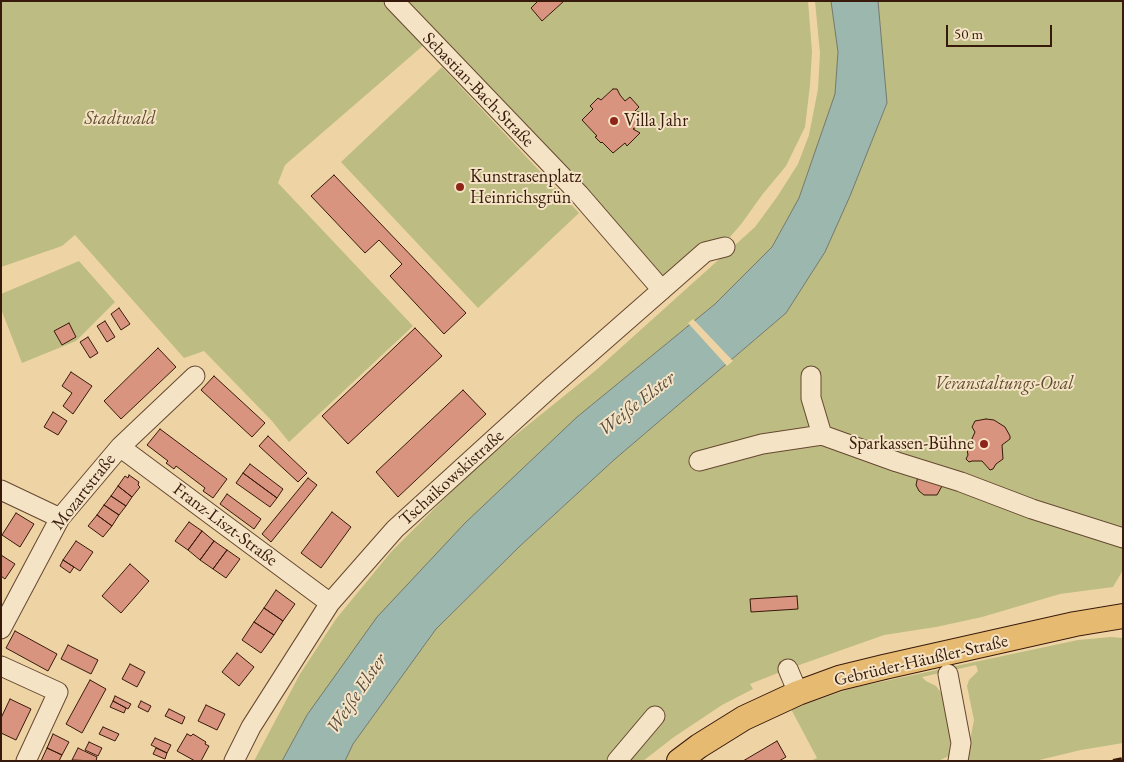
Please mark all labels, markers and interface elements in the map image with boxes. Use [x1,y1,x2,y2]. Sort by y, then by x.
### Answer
scale bar [949,15,1055,47]
text: 50 m [954,24,983,43]
street label: Sebastian-Bach-Straße [418,28,538,152]
park label: Stadtwald [84,108,156,130]
place label: Villa Jahr [624,110,688,132]
marker: Villa Jahr [608,115,620,127]
place label: Kunstrasenplatz Heinrichsgrün [470,166,581,208]
marker: Kunstrasenplatz Heinrichsgrün [454,181,466,193]
water label: Weiße Elster [594,367,680,441]
park label: Veranstaltungs-Oval [935,373,1073,395]
street label: Tschaikowskistraße [395,425,509,531]
place label: Sparkassen-Bühne [849,433,974,455]
marker: Sparkassen-Bühne [978,438,990,450]
street label: Mozartstraße [48,450,120,534]
street label: Franz-Liszt-Straße [169,479,281,571]
street label: Gebrüder-Häußler-Straße [832,630,1010,692]
water label: Weiße Elster [322,650,392,738]

